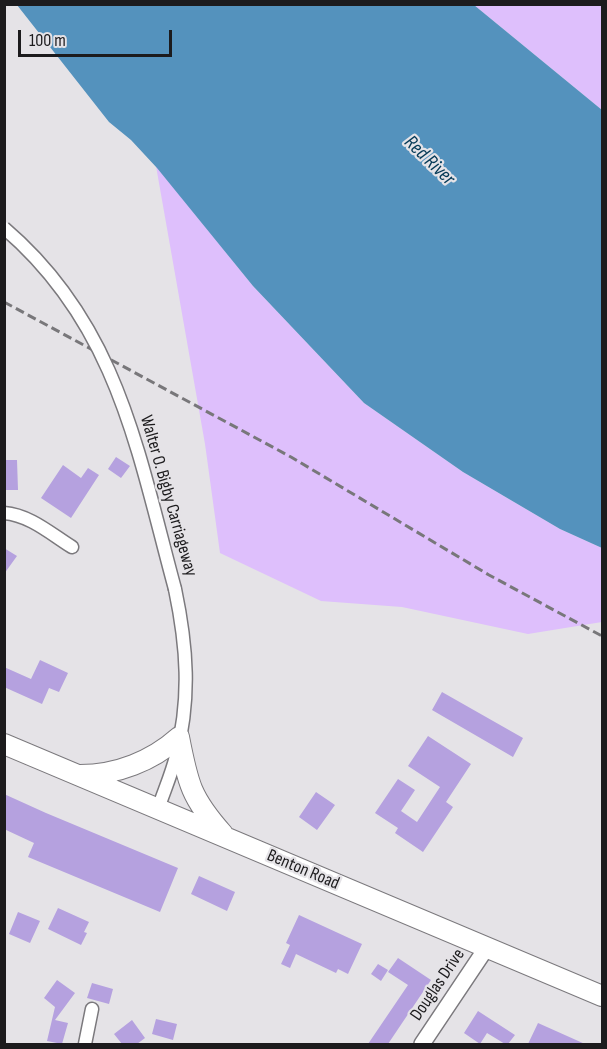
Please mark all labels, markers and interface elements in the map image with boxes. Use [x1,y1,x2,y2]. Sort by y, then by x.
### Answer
scale bar [21,18,176,56]
text: 100 m [29,30,66,51]
water label: Red River [399,131,459,191]
street label: Walter O. Bigby Carriageway [135,413,201,579]
street label: Benton Road [264,845,342,895]
street label: Douglas Drive [406,945,470,1025]

